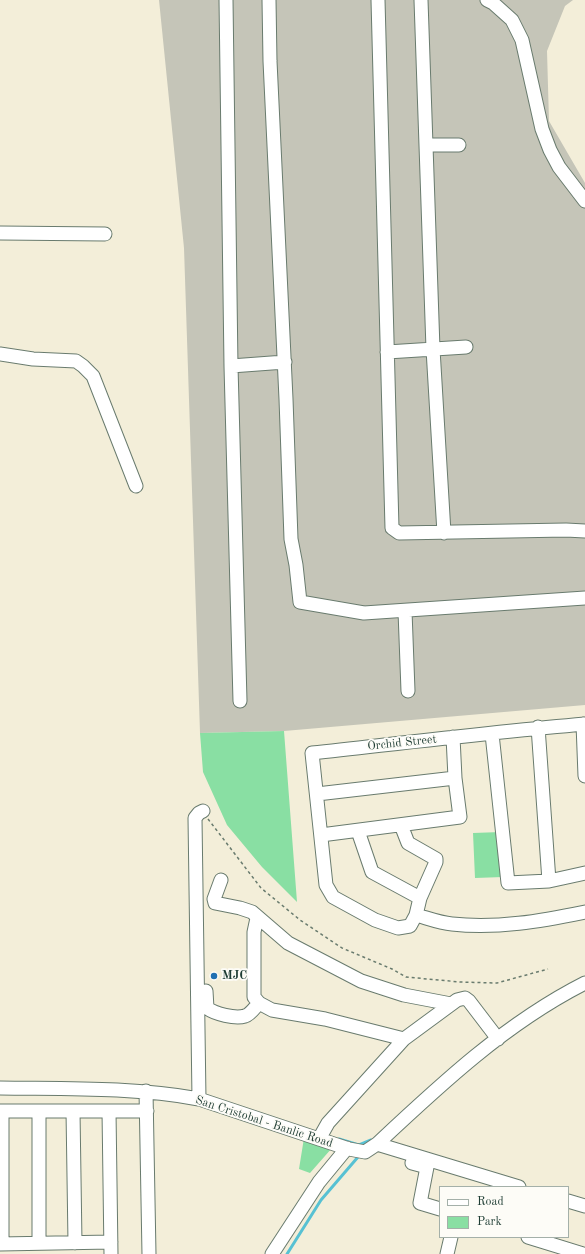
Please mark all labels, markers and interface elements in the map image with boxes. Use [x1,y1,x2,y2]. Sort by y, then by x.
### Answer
street label: Orchid Street [367,732,437,754]
place label: MJC [222,969,247,983]
marker: MJC [209,971,219,981]
street label: San Cristobal - Banlic Road [193,1093,335,1151]
legend [439,1186,569,1238]
text: Road [477,1196,504,1208]
text: Park [477,1216,502,1228]

